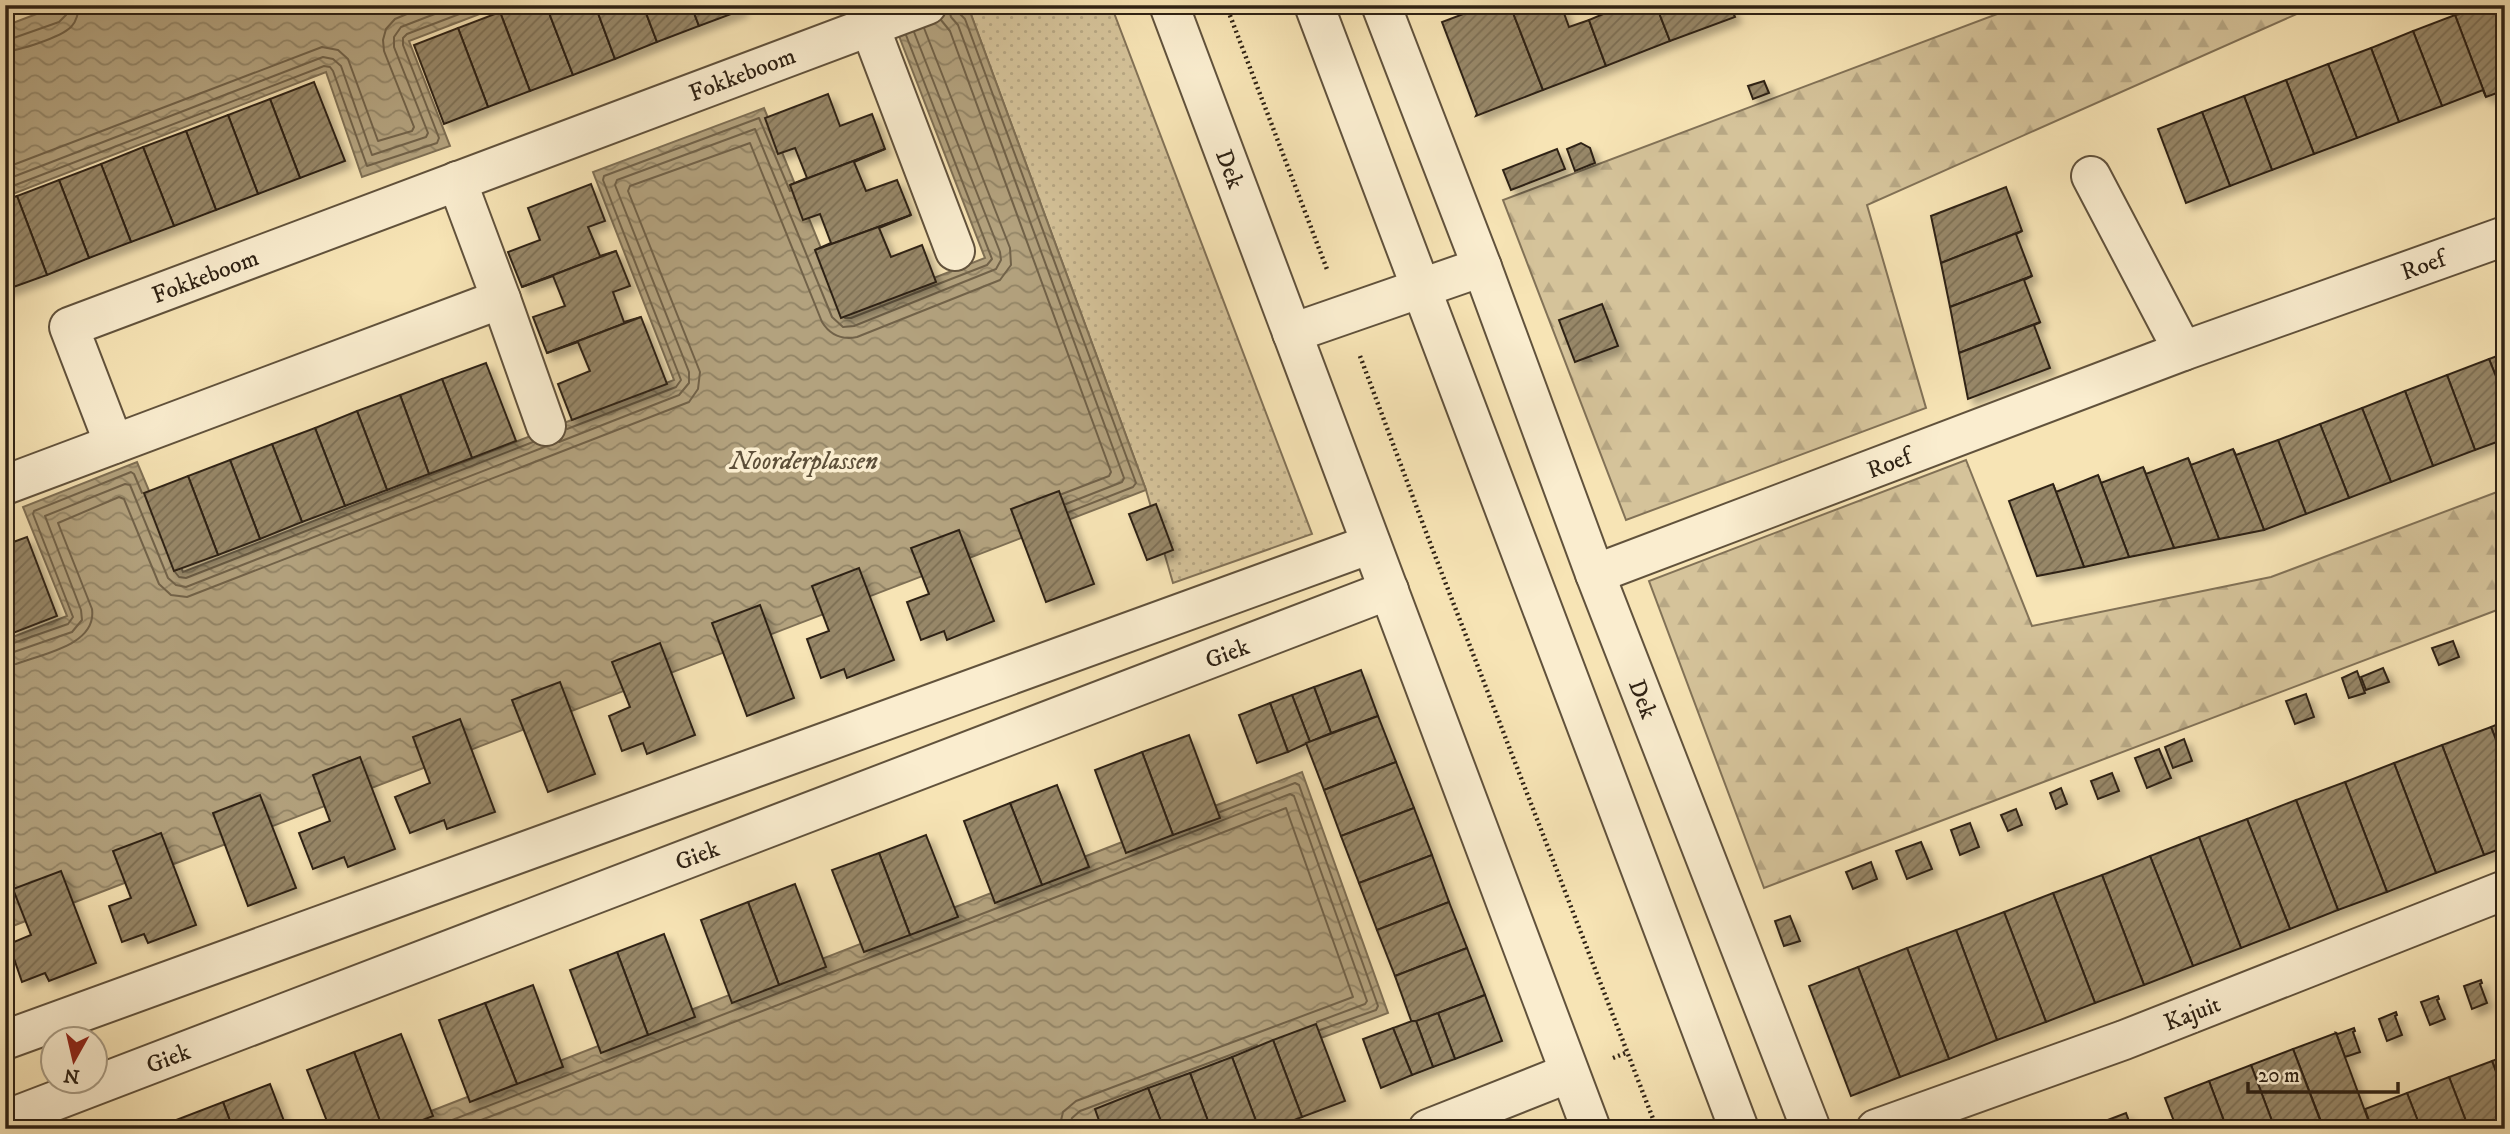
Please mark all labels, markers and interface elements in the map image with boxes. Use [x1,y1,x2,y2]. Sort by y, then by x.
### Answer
street label: Fokkeboom [685,41,800,109]
street label: Dek [1208,145,1250,193]
street label: Fokkeboom [148,243,263,311]
street label: Roef [2397,243,2453,288]
street label: Roef [1863,441,1919,486]
water label: Noorderplassen [728,445,878,478]
street label: Giek [1201,632,1254,676]
street label: Dek [1621,675,1663,723]
street label: Giek [671,834,724,878]
street label: Kajuit [2160,989,2225,1038]
north arrow [38,1026,108,1096]
street label: Giek [142,1037,195,1081]
scale bar [2248,1050,2398,1094]
text: N [62,1063,81,1088]
text: 20 m [2258,1063,2300,1089]

